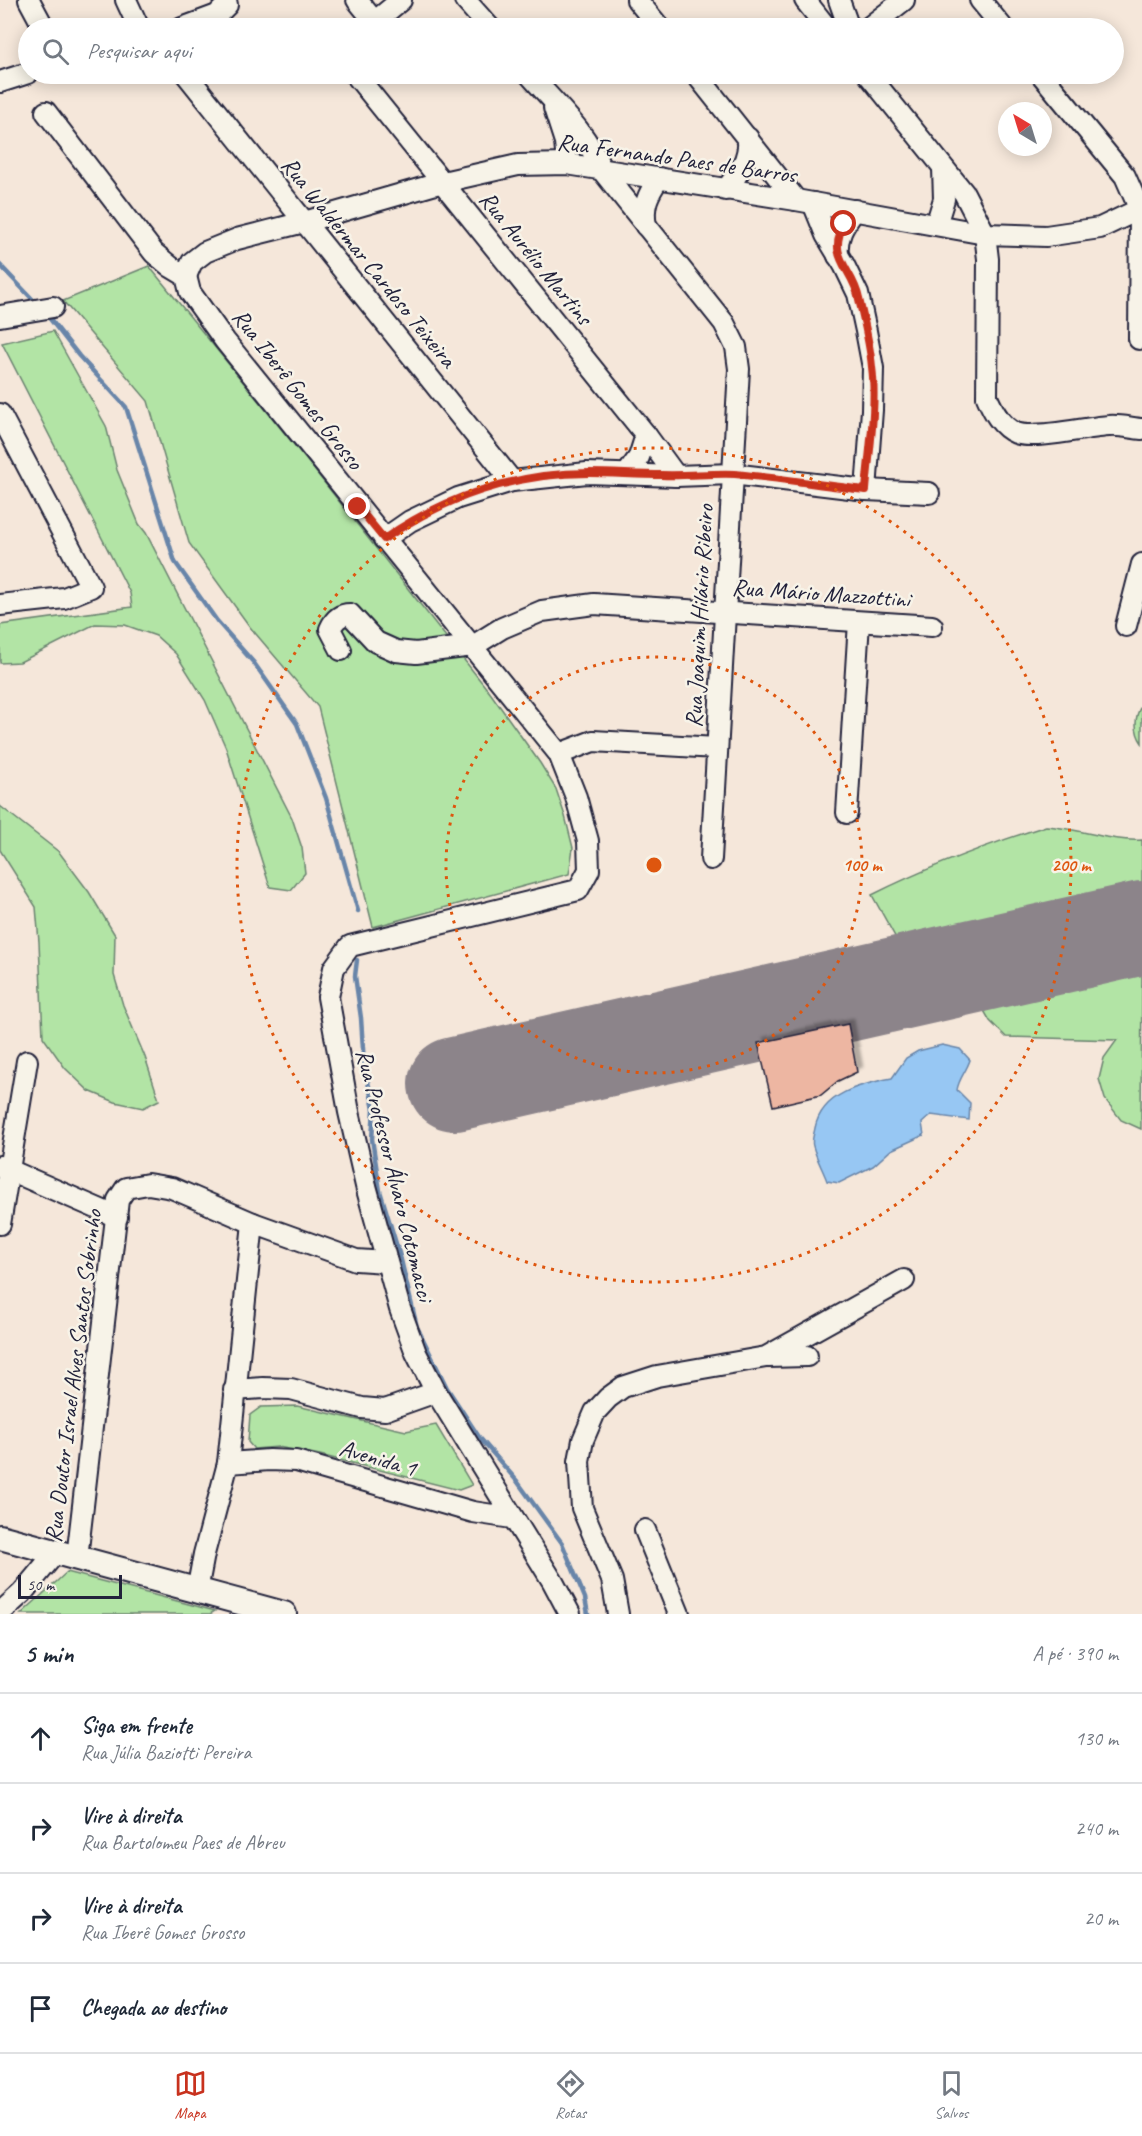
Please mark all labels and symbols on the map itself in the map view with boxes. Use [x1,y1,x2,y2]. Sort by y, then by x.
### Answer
north arrow [998,102,1052,156]
street label: Rua Fernando Paes de Barros [556,126,800,190]
street label: Rua Waldermar Cardoso Teixeira [275,151,464,375]
street label: Rua Aurélio Martins [473,185,600,333]
route start [830,210,856,236]
street label: Rua Iberê Gomes Grosso [226,302,371,477]
route end [344,493,370,519]
street label: Rua Joaquim Hilário Ribeiro [678,502,720,728]
street label: Rua Mário Mazzottini [731,572,914,614]
text: 100 m [843,854,883,876]
text: 200 m [1052,854,1092,876]
centre of rings [644,855,664,875]
street label: Rua Professor Álvaro Cotomacci [349,1046,442,1307]
street label: Rua Doutor Israel Alves Santos Sobrinho [38,1206,108,1544]
street label: Avenida 1 [336,1433,421,1484]
scale bar [18,1572,122,1600]

